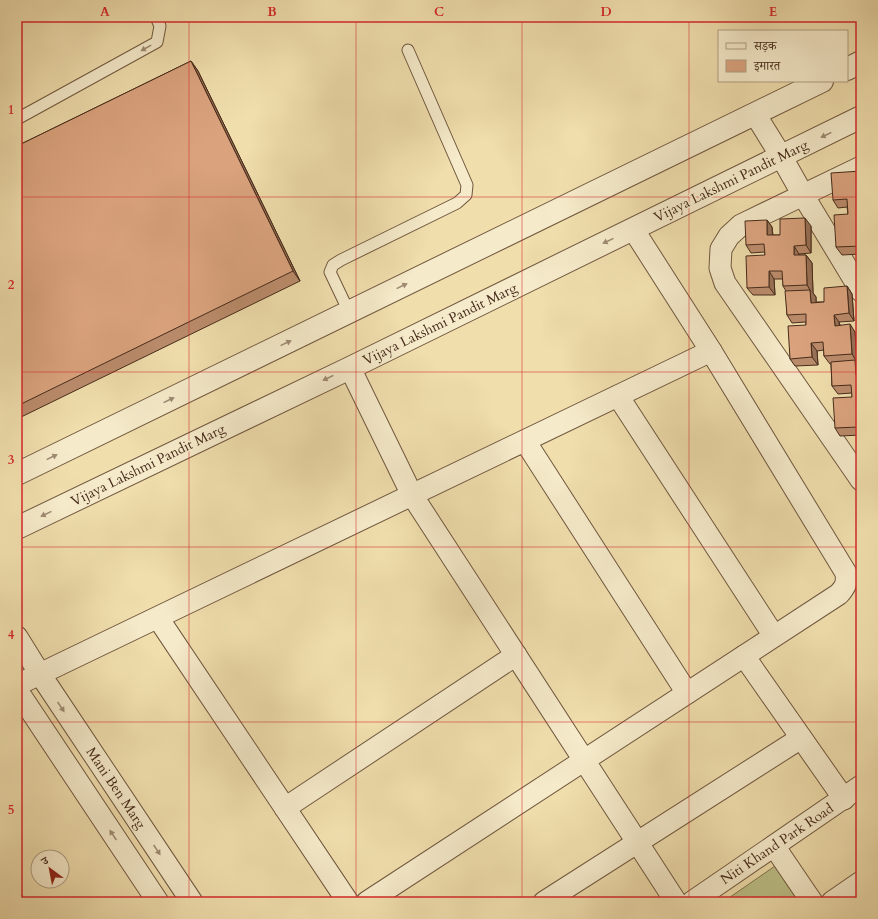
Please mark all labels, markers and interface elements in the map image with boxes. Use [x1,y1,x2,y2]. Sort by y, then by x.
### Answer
text: A [100,3,110,21]
text: B [267,3,277,21]
text: C [434,3,444,21]
text: D [600,3,612,21]
text: E [769,3,777,21]
legend [718,30,848,82]
text: सड़क [753,38,778,54]
one-way arrow [140,45,152,52]
text: इमारत [753,58,781,74]
text: 1 [8,101,14,119]
one-way arrow [820,131,832,138]
street label: Vijaya Lakshmi Pandit Marg [651,135,811,227]
one-way arrow [602,238,614,244]
text: 2 [8,276,15,294]
street label: Vijaya Lakshmi Pandit Marg [360,278,520,370]
one-way arrow [397,283,408,289]
one-way arrow [280,340,291,346]
one-way arrow [322,375,333,381]
one-way arrow [163,397,175,403]
street label: Vijaya Lakshmi Pandit Marg [68,419,228,511]
text: 3 [8,451,15,469]
one-way arrow [46,454,58,460]
one-way arrow [41,511,52,517]
text: 4 [8,626,15,644]
one-way arrow [58,701,65,712]
street label: Mani Ben Marg [82,743,150,833]
street label: Niti Khand Park Road [717,799,838,889]
text: 5 [8,801,14,819]
one-way arrow [109,829,117,840]
one-way arrow [153,844,161,855]
north arrow [30,849,70,889]
text: उ [38,852,52,869]

